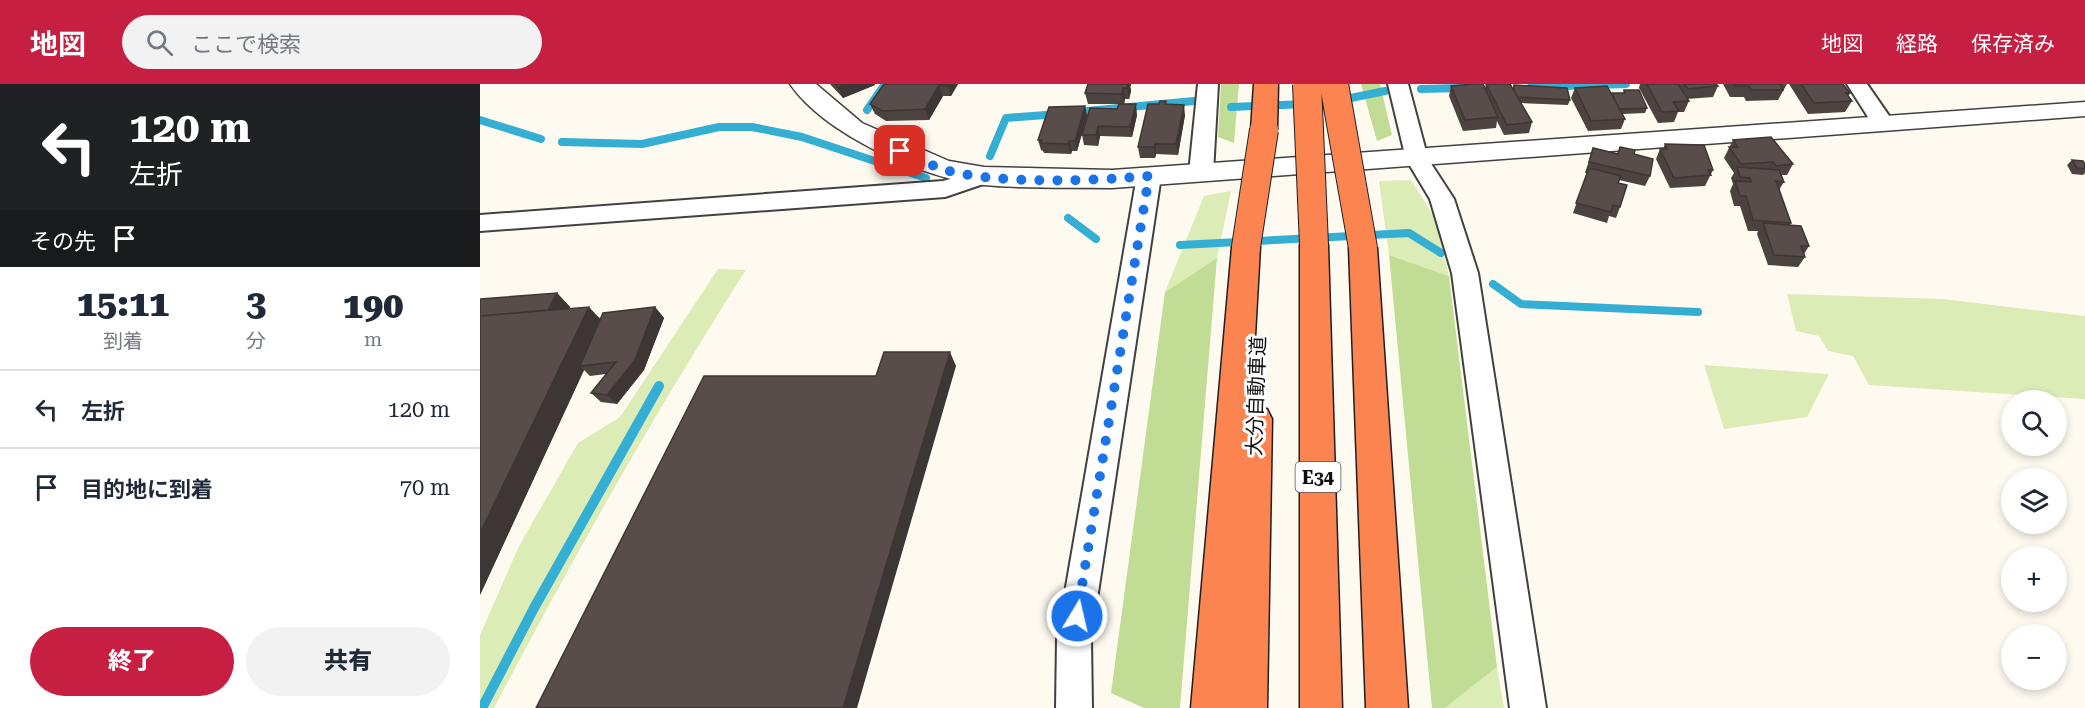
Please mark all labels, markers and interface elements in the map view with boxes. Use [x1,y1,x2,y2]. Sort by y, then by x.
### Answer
search box [122,15,542,69]
icon: search [143,26,176,59]
text: 地図 [30,28,86,61]
text: ここで検索 [191,32,301,57]
text: 地図 [1821,32,1863,56]
text: 経路 [1896,32,1938,56]
text: 保存済み [1971,32,2055,56]
text: 120 m [129,103,251,152]
icon: left [30,108,108,186]
pin [874,125,925,176]
icon: arrive [883,134,916,167]
text: 左折 [129,159,183,191]
icon: arrive [108,222,141,255]
text: その先 [30,229,96,254]
text: 15:11 [77,283,169,325]
text: 3 [246,283,266,325]
text: 190 [343,285,403,327]
text: m [364,327,382,351]
text: 到着 [103,329,143,353]
text: 分 [246,329,266,353]
street label: 大分自動車道 [1242,336,1270,456]
map controls [2001,390,2067,690]
button: search [2001,390,2067,456]
icon: left [30,393,63,426]
text: 120 m [387,397,450,422]
text: 左折 [81,399,125,424]
road number: E34 [1296,462,1340,492]
button: layers [2001,468,2067,534]
icon: arrive [30,471,63,504]
text: 70 m [400,475,450,500]
text: 目的地に到着 [81,477,213,502]
button: + [2001,546,2067,612]
position arrow [1045,584,1109,648]
button: − [2001,624,2067,690]
button: 終了 [30,627,234,696]
button: 共有 [246,627,450,696]

